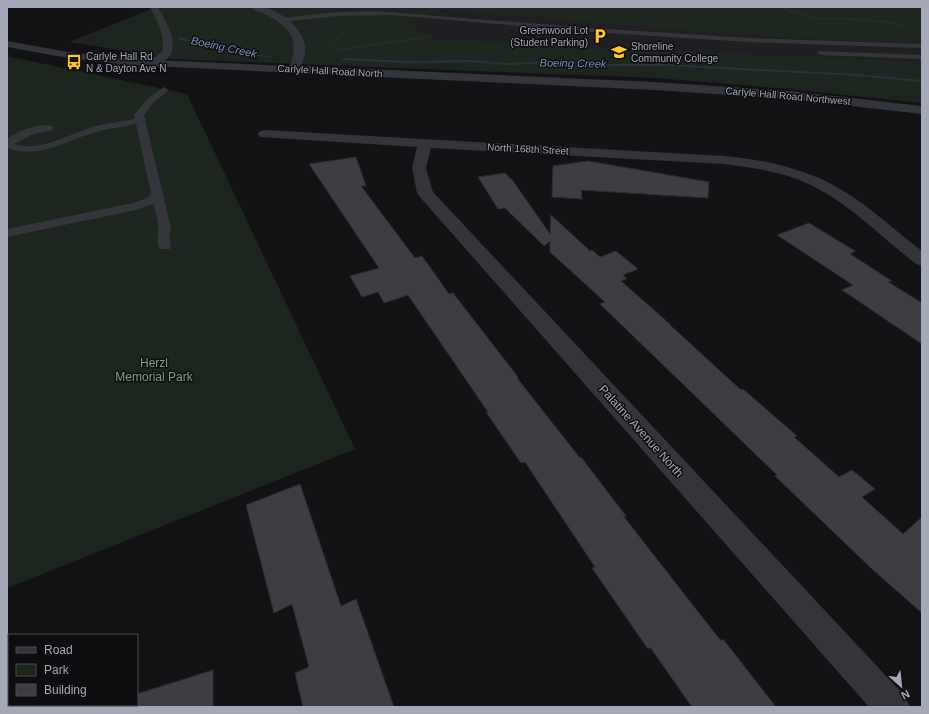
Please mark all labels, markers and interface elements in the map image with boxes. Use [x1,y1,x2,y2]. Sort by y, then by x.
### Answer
place label: Greenwood Lot (Student Parking) [510,25,588,48]
parking icon: Greenwood Lot (Student Parking) [591,27,609,45]
water label: Boeing Creek [190,34,258,60]
place label: Shoreline Community College [631,41,719,64]
school or university icon: Shoreline Community College [610,43,628,61]
place label: Carlyle Hall Rd N & Dayton Ave N [86,51,166,74]
bus stop icon: Carlyle Hall Rd N & Dayton Ave N [65,53,83,71]
water label: Boeing Creek [540,56,607,70]
street label: Carlyle Hall Road North [277,63,383,79]
street label: Carlyle Hall Road Northwest [725,85,851,107]
street label: North 168th Street [487,141,569,157]
park label: Herzl Memorial Park [115,356,194,384]
street label: Palatine Avenue North [596,382,686,480]
legend [8,634,138,706]
text: Road [44,643,73,657]
text: Park [44,663,70,677]
north arrow [881,666,921,706]
text: Building [44,683,87,697]
text: N [899,688,912,702]

